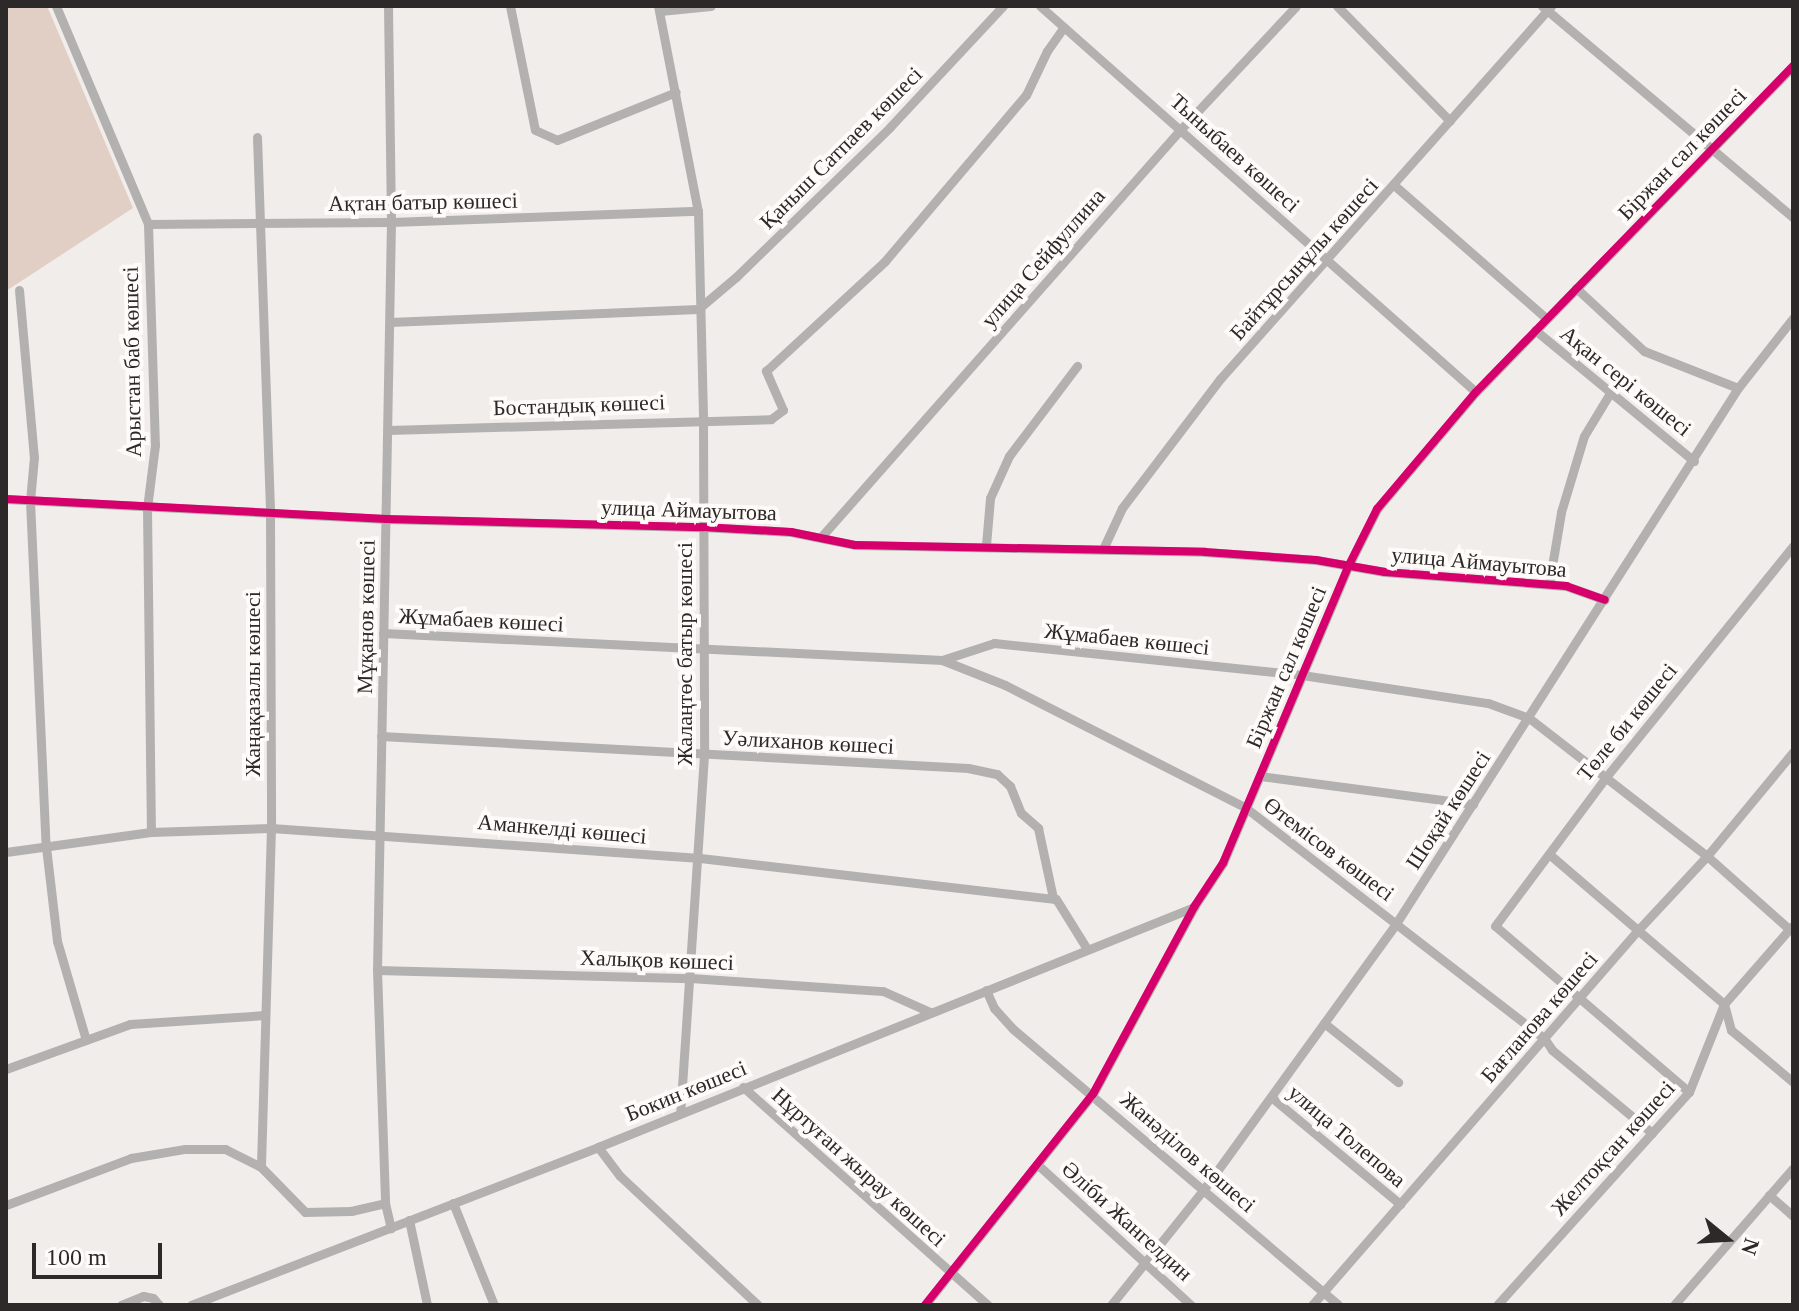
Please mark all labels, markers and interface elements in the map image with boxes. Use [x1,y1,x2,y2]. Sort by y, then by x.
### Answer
street label: Қаныш Сатпаев көшесі [754,61,928,235]
street label: Біржан сал көшесі [1612,83,1752,225]
street label: Тыныбаев көшесі [1165,88,1305,218]
street label: Байтұрсынұлы көшесі [1224,172,1384,346]
street label: улица Сейфуллина [976,183,1110,333]
street label: Ақтан батыр көшесі [328,187,518,217]
street label: Арыстан баб көшесі [117,266,147,458]
street label: Ақан сері көшесі [1555,320,1697,442]
street label: Бостандық көшесі [492,389,666,421]
street label: улица Аймауытова [601,494,777,526]
street label: Мұқанов көшесі [351,540,381,694]
street label: улица Аймауытова [1390,541,1568,583]
street label: Жалаңтөс батыр көшесі [672,542,698,766]
street label: Біржан сал көшесі [1240,582,1332,752]
street label: Жаңақазалы көшесі [240,591,266,777]
street label: Жұмабаев көшесі [398,602,564,638]
street label: Жұмабаев көшесі [1043,617,1211,661]
street label: Төле би көшесі [1571,658,1683,786]
street label: Уәлиханов көшесі [721,724,895,760]
street label: Шоқай көшесі [1400,746,1496,874]
street label: Өтемісов көшесі [1258,791,1400,907]
street label: Аманкелді көшесі [476,808,648,850]
street label: Халықов көшесі [580,944,734,976]
street label: Бағланова көшесі [1475,946,1603,1088]
street label: Бокин көшесі [622,1055,750,1127]
street label: Желтоқсан көшесі [1546,1075,1680,1221]
street label: улица Толепова [1283,1079,1411,1193]
street label: Нұртуған жырау көшесі [767,1082,951,1252]
street label: Жанәділов көшесі [1115,1086,1261,1218]
street label: Әліби Жангелдин [1056,1156,1198,1286]
north arrow [1687,1199,1767,1279]
scale bar [36,1227,166,1277]
text: N [1736,1235,1765,1258]
text: 100 m [46,1244,107,1270]

